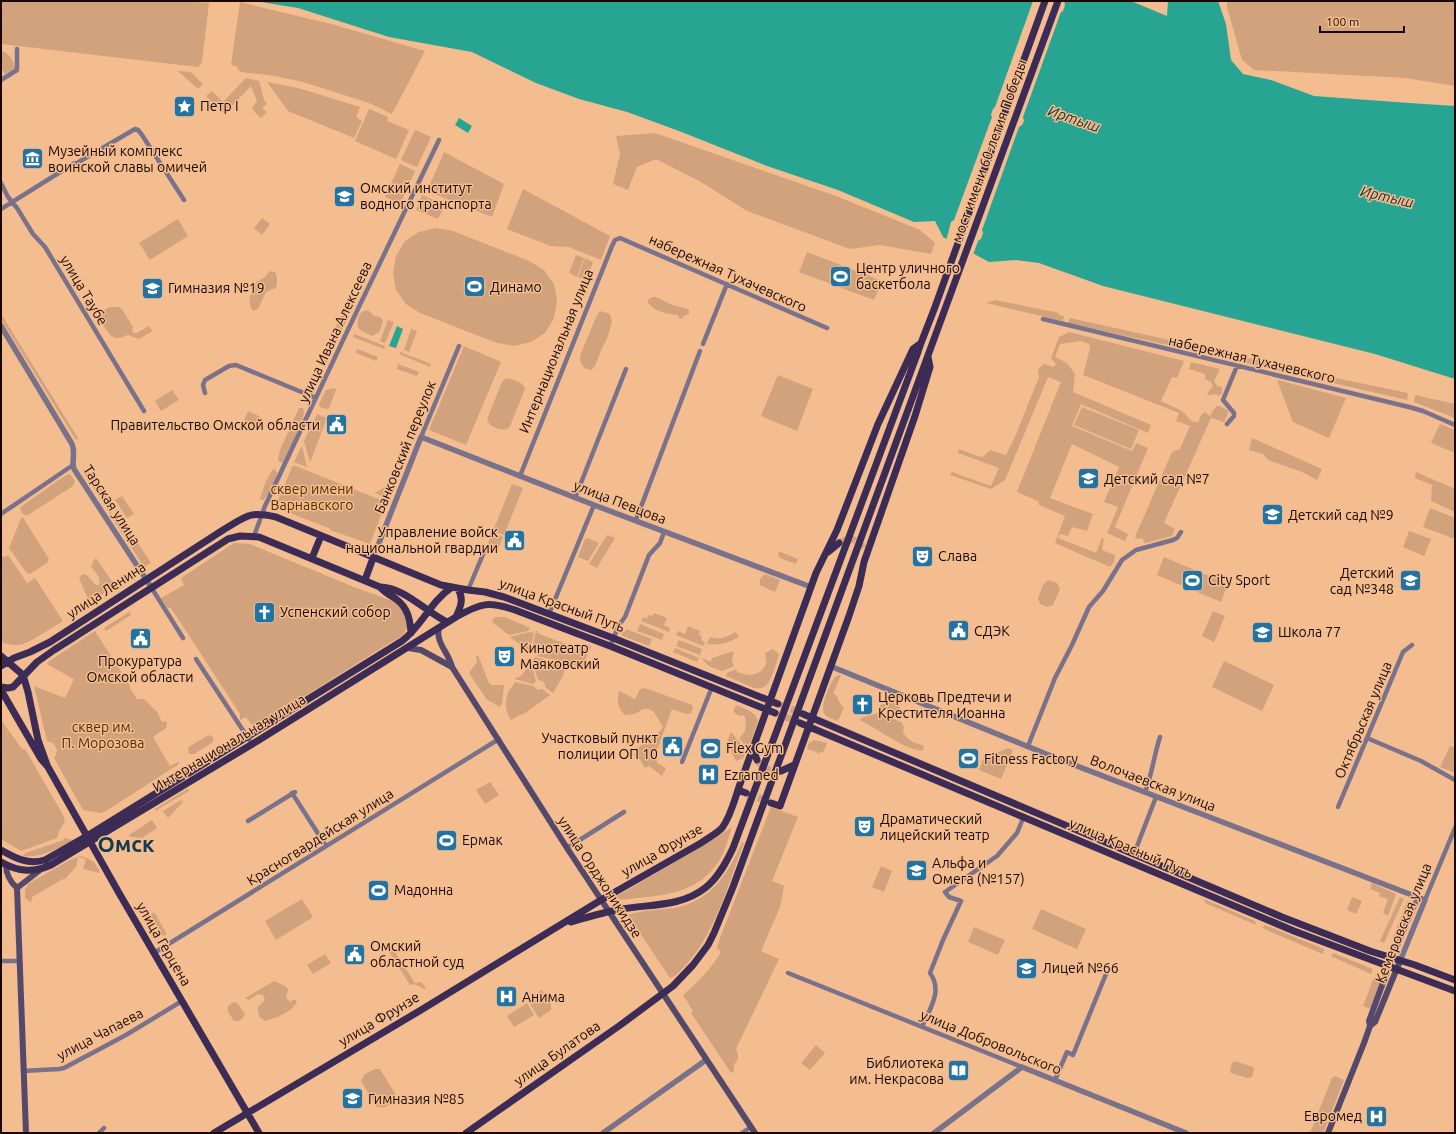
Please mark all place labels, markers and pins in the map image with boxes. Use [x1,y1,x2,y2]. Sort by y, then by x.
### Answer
place icon: Петр I [172,93,198,119]
place label: Петр I [200,98,239,114]
place label: Музейный комплекс воинской славы омичей [48,143,207,175]
museum icon: Музейный комплекс воинской славы омичей [19,146,45,172]
place label: Омский институт водного транспорта [360,180,492,212]
school or university icon: Омский институт водного транспорта [331,183,357,209]
place label: Центр уличного баскетбола [856,260,960,292]
sports icon: Центр уличного баскетбола [827,263,853,289]
sports icon: Динамо [462,274,488,300]
school or university icon: Гимназия №19 [139,275,165,301]
place label: Динамо [490,279,542,295]
place label: Гимназия №19 [168,280,265,296]
public building icon: Правительство Омской области [323,412,349,438]
place label: Правительство Омской области [110,417,320,433]
school or university icon: Детский сад №7 [1076,466,1102,492]
place label: Детский сад №7 [1104,471,1210,487]
school or university icon: Детский сад №9 [1260,502,1286,528]
place label: Детский сад №9 [1288,507,1394,523]
place label: Управление войск национальной гвардии [346,524,498,556]
public building icon: Управление войск национальной гвардии [501,527,527,553]
theatre icon: Слава [910,543,936,569]
place label: Слава [938,548,977,564]
place label: Детский сад №348 [1330,565,1394,597]
sports icon: City Sport [1179,567,1205,593]
school or university icon: Детский сад №348 [1397,568,1423,594]
place label: City Sport [1208,572,1270,588]
church icon: Успенский собор [252,599,278,625]
place label: Успенский собор [280,604,391,620]
public building icon: СДЭК [946,618,972,644]
school or university icon: Школа 77 [1249,619,1275,645]
place label: СДЭК [974,623,1010,639]
place label: Школа 77 [1278,624,1341,640]
public building icon: Прокуратура Омской области [127,626,153,652]
place label: Кинотеатр Маяковский [520,640,600,672]
theatre icon: Кинотеатр Маяковский [492,643,518,669]
place label: Прокуратура Омской области [86,653,194,685]
place label: Церковь Предтечи и Крестителя Иоанна [878,689,1012,721]
church icon: Церковь Предтечи и Крестителя Иоанна [849,692,875,718]
place label: Участковый пункт полиции ОП 10 [542,730,658,762]
public building icon: Участковый пункт полиции ОП 10 [660,733,686,759]
sports icon: Flex Gym [698,735,724,761]
place label: Flex Gym [726,740,783,756]
sports icon: Fitness Factory [955,746,981,772]
place label: Fitness Factory [984,751,1078,767]
hospital icon: Ezramed [696,762,722,788]
place label: Ezramed [724,767,779,783]
place label: Драматический лицейский театр [880,811,990,843]
theatre icon: Драматический лицейский театр [851,814,877,840]
sports icon: Ермак [433,827,459,853]
place label: Ермак [462,832,503,848]
place label: Альфа и Омега (№157) [932,855,1025,887]
school or university icon: Альфа и Омега (№157) [903,858,929,884]
sports icon: Мадонна [365,877,391,903]
place label: Мадонна [394,882,453,898]
place label: Омский областной суд [370,938,464,970]
public building icon: Омский областной суд [342,941,368,967]
school or university icon: Лицей №66 [1014,955,1040,981]
place label: Лицей №66 [1042,960,1119,976]
hospital icon: Анима [494,984,520,1010]
place label: Анима [522,989,565,1005]
place label: Библиотека им. Некрасова [849,1055,944,1087]
library icon: Библиотека им. Некрасова [946,1058,972,1084]
school or university icon: Гимназия №85 [339,1086,365,1112]
place label: Гимназия №85 [368,1091,465,1107]
hospital icon: Евромед [1364,1103,1390,1129]
place label: Евромед [1304,1108,1362,1124]

